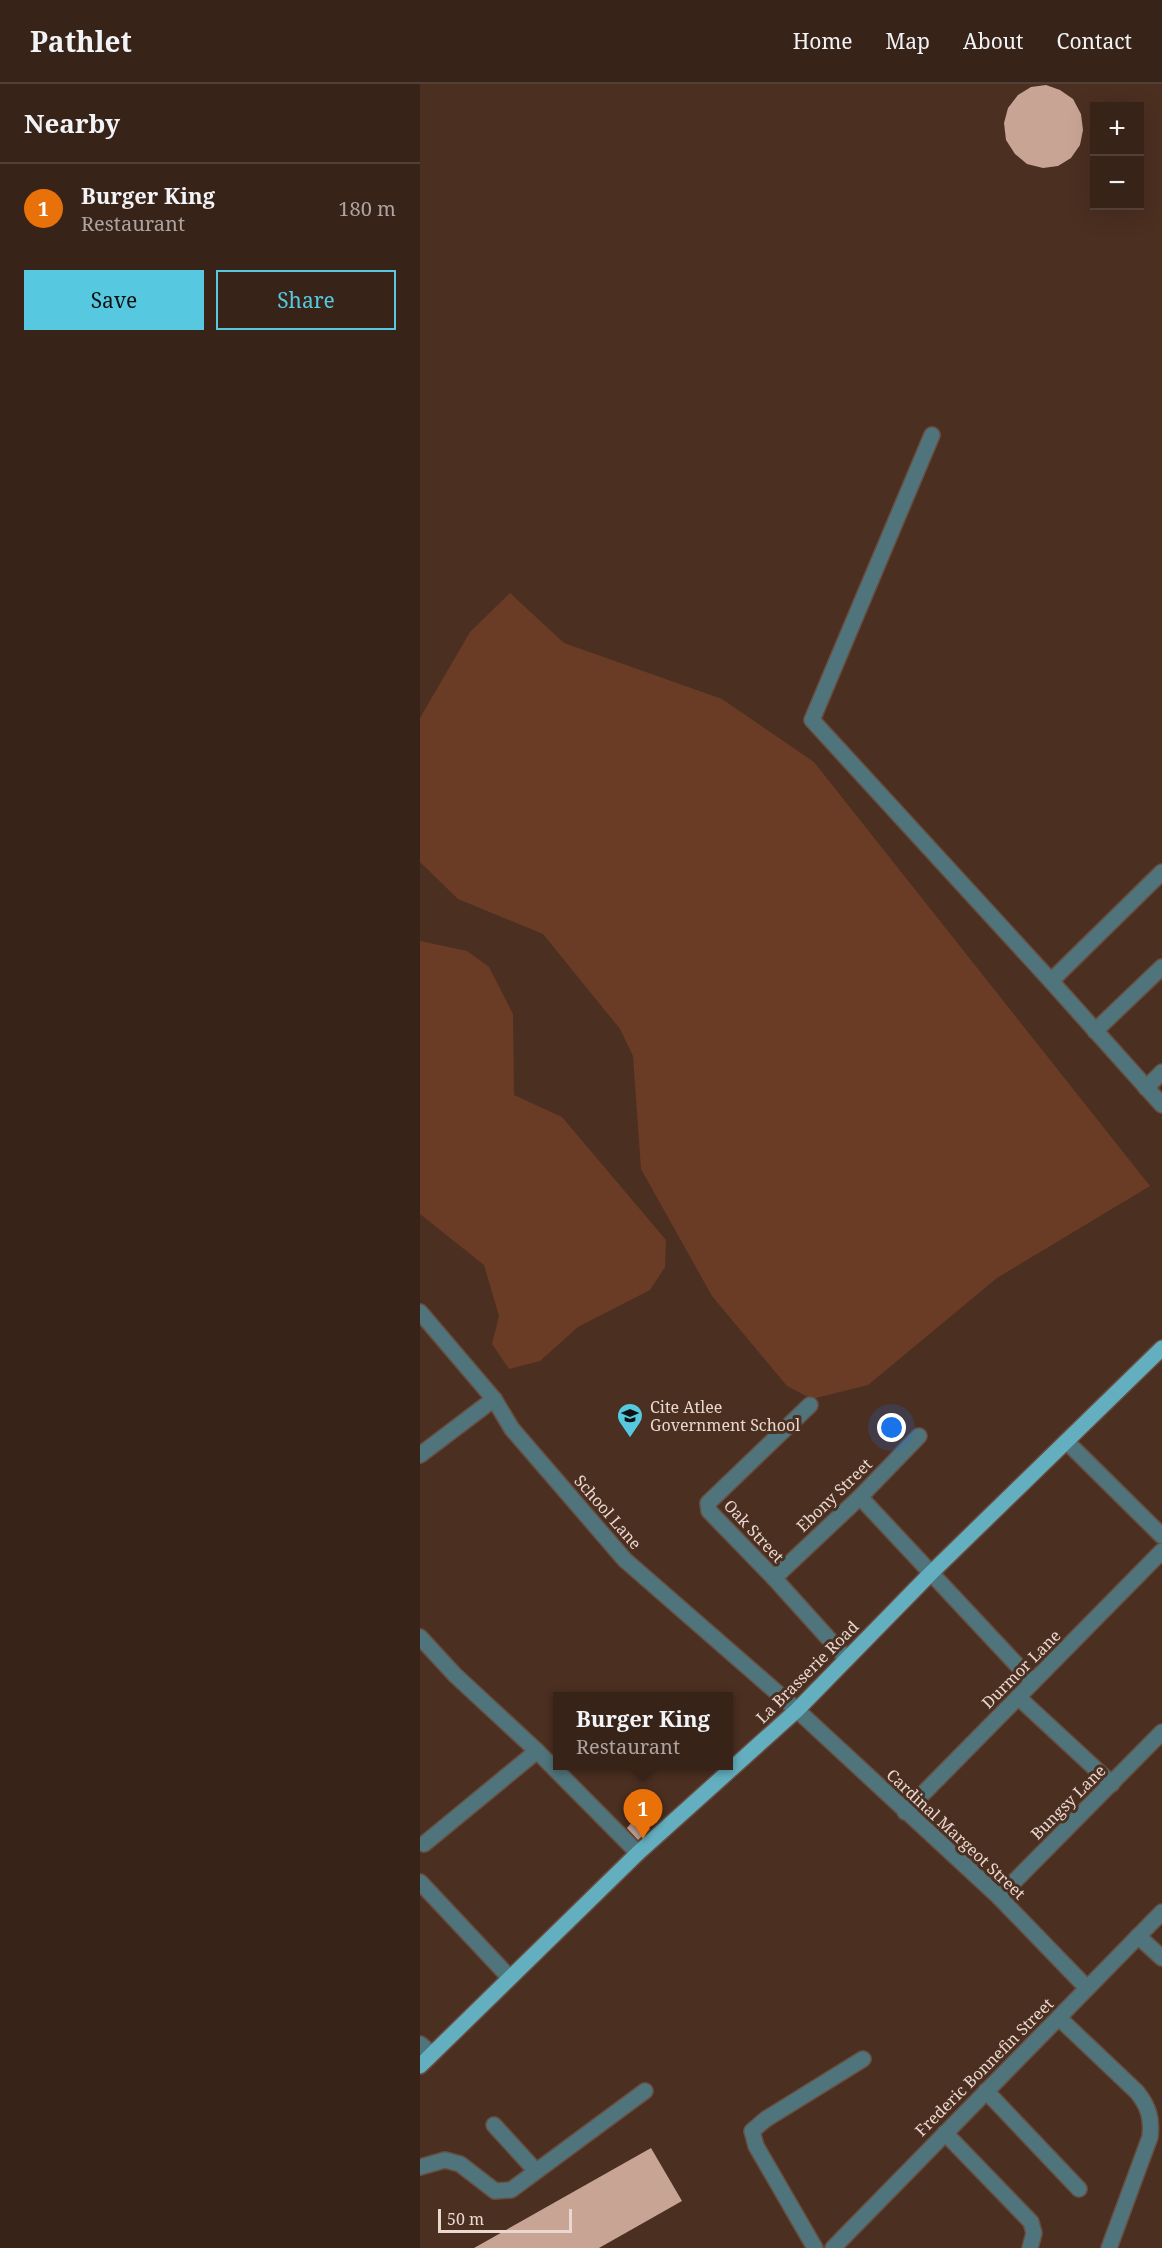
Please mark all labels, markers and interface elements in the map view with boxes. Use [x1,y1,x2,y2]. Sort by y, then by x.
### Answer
text: Pathlet [30,22,132,60]
text: Home [793,27,853,55]
text: Map [886,27,930,55]
text: About [963,27,1024,55]
text: Contact [1057,27,1132,55]
map controls [1090,102,1144,210]
button: + [1090,102,1144,156]
text: Nearby [24,105,120,141]
button: − [1090,156,1144,210]
text: Burger King [81,180,215,210]
text: 1 [38,195,49,222]
text: 180 m [338,195,396,222]
text: Restaurant [81,210,185,237]
button: Save [24,270,204,330]
button: Share [216,270,396,330]
place label: Cite Atlee Government School [650,1396,800,1436]
school or university icon: Cite Atlee Government School [615,1401,645,1439]
your location [877,1413,906,1442]
street label: Ebony Street [792,1453,877,1537]
street label: School Lane [569,1470,647,1554]
street label: Oak Street [719,1495,789,1568]
street label: La Brasserie Road [751,1616,863,1728]
street label: Durmor Lane [977,1625,1065,1713]
popup [553,1692,733,1770]
text: Burger King [576,1703,710,1733]
text: Restaurant [576,1733,680,1760]
street label: Bungsy Lane [1026,1760,1110,1844]
street label: Cardinal Margeot Street [882,1764,1030,1904]
pin: 1 [624,1790,662,1839]
street label: Frederic Bonnefin Street [910,1993,1058,2141]
scale bar [438,2206,572,2234]
text: 50 m [447,2208,484,2230]

